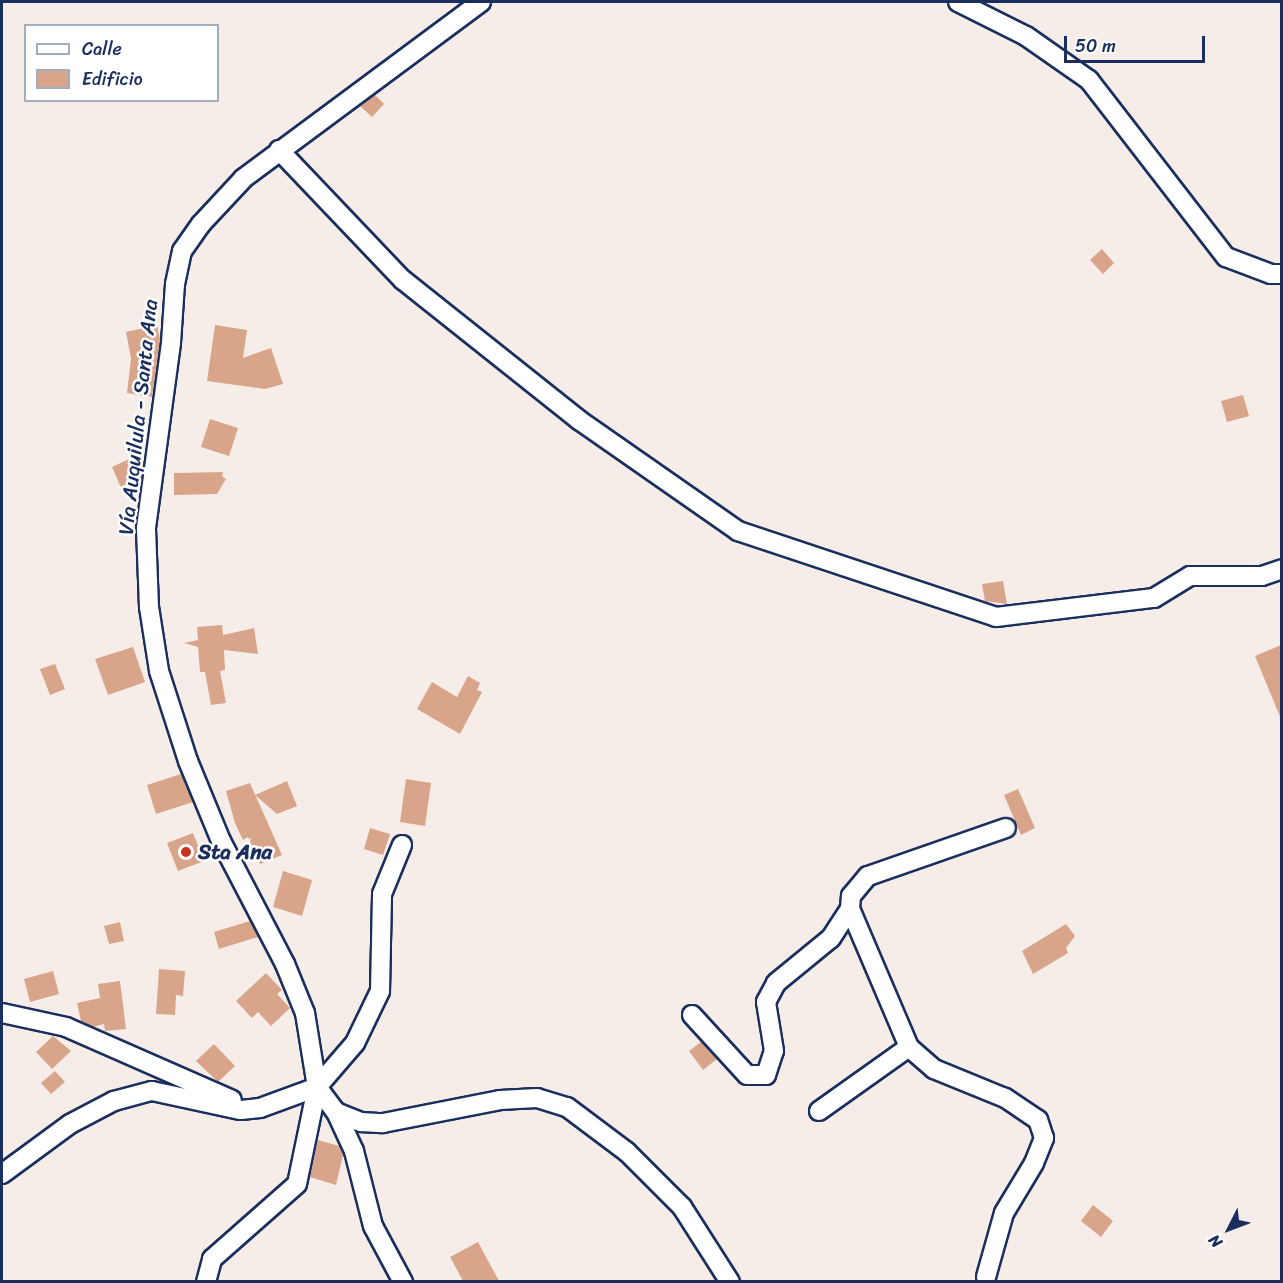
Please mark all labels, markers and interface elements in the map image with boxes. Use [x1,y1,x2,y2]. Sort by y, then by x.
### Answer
legend [24,24,219,102]
scale bar [1067,24,1208,62]
text: 50 m [1075,30,1116,62]
text: Calle [82,33,122,65]
text: Edificio [82,63,143,95]
street label: Vía Auquilula - Santa Ana [113,298,163,536]
place label: Sta Ana [198,839,272,865]
marker: Sta Ana [179,845,193,859]
north arrow [1199,1199,1259,1259]
text: N [1201,1228,1230,1255]

